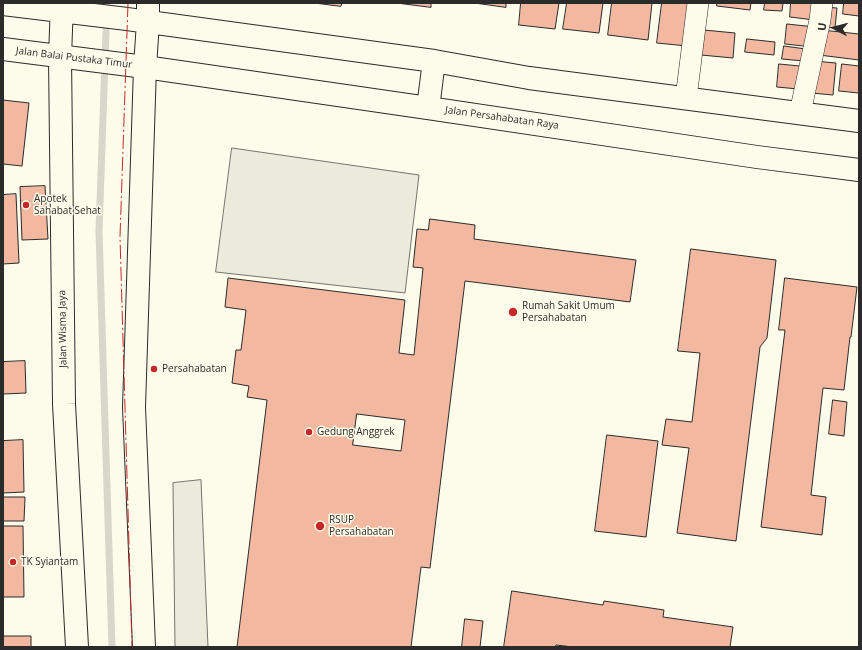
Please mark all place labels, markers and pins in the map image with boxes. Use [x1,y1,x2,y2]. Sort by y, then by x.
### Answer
place label: Apotek Sahabat Sehat [34,193,101,216]
marker: Apotek Sahabat Sehat [21,200,31,210]
place label: Rumah Sakit Umum Persahabatan [522,300,615,324]
marker: Rumah Sakit Umum Persahabatan [507,306,519,318]
place label: Persahabatan [162,363,227,375]
marker: Persahabatan [149,364,159,374]
place label: Gedung Anggrek [317,426,395,438]
marker: Gedung Anggrek [304,427,314,437]
place label: RSUP Persahabatan [329,514,394,538]
marker: RSUP Persahabatan [314,520,326,532]
place label: TK Syiantam [21,556,78,568]
marker: TK Syiantam [8,557,18,567]

